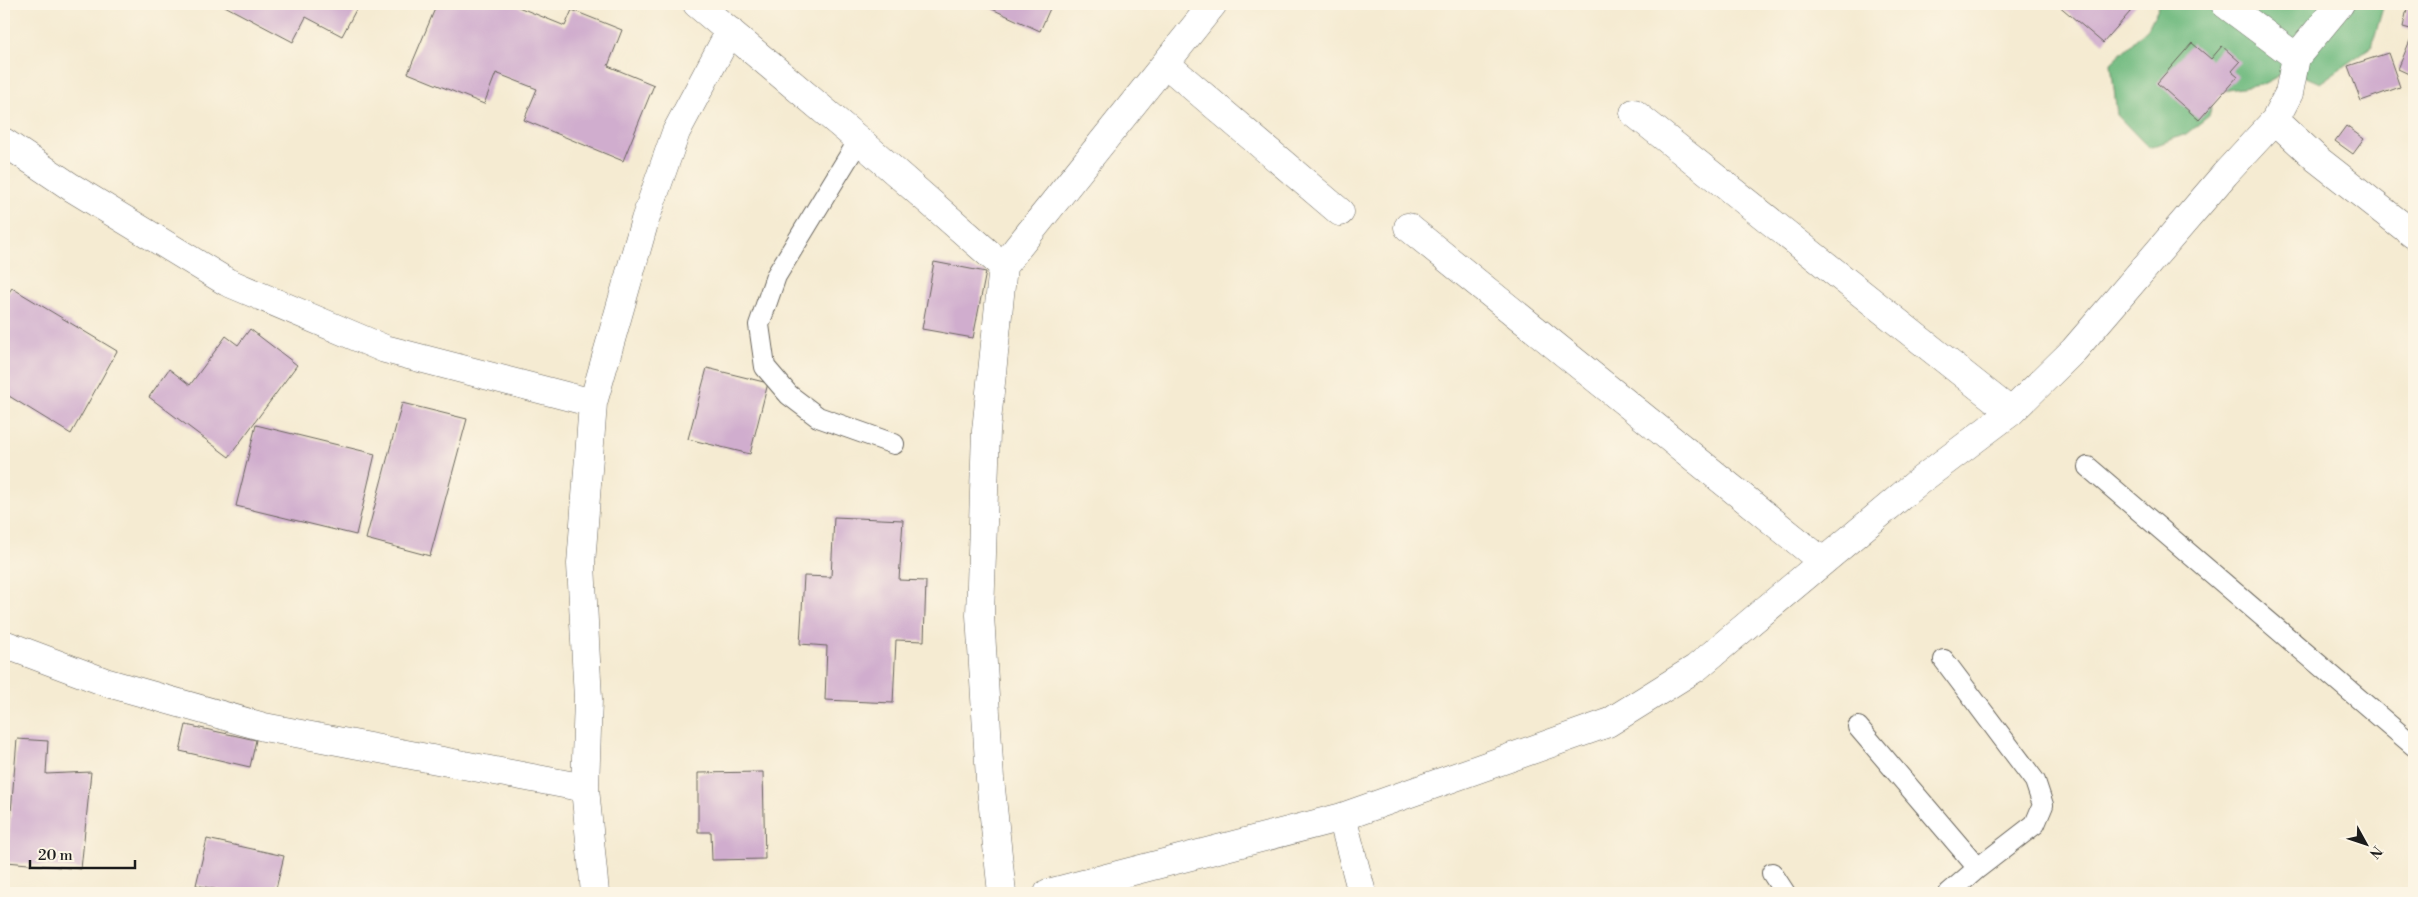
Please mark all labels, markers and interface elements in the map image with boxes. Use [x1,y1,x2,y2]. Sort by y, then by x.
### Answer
north arrow [2340,820,2390,870]
scale bar [30,837,135,869]
text: N [2365,842,2386,862]
text: 20 m [38,846,73,865]

